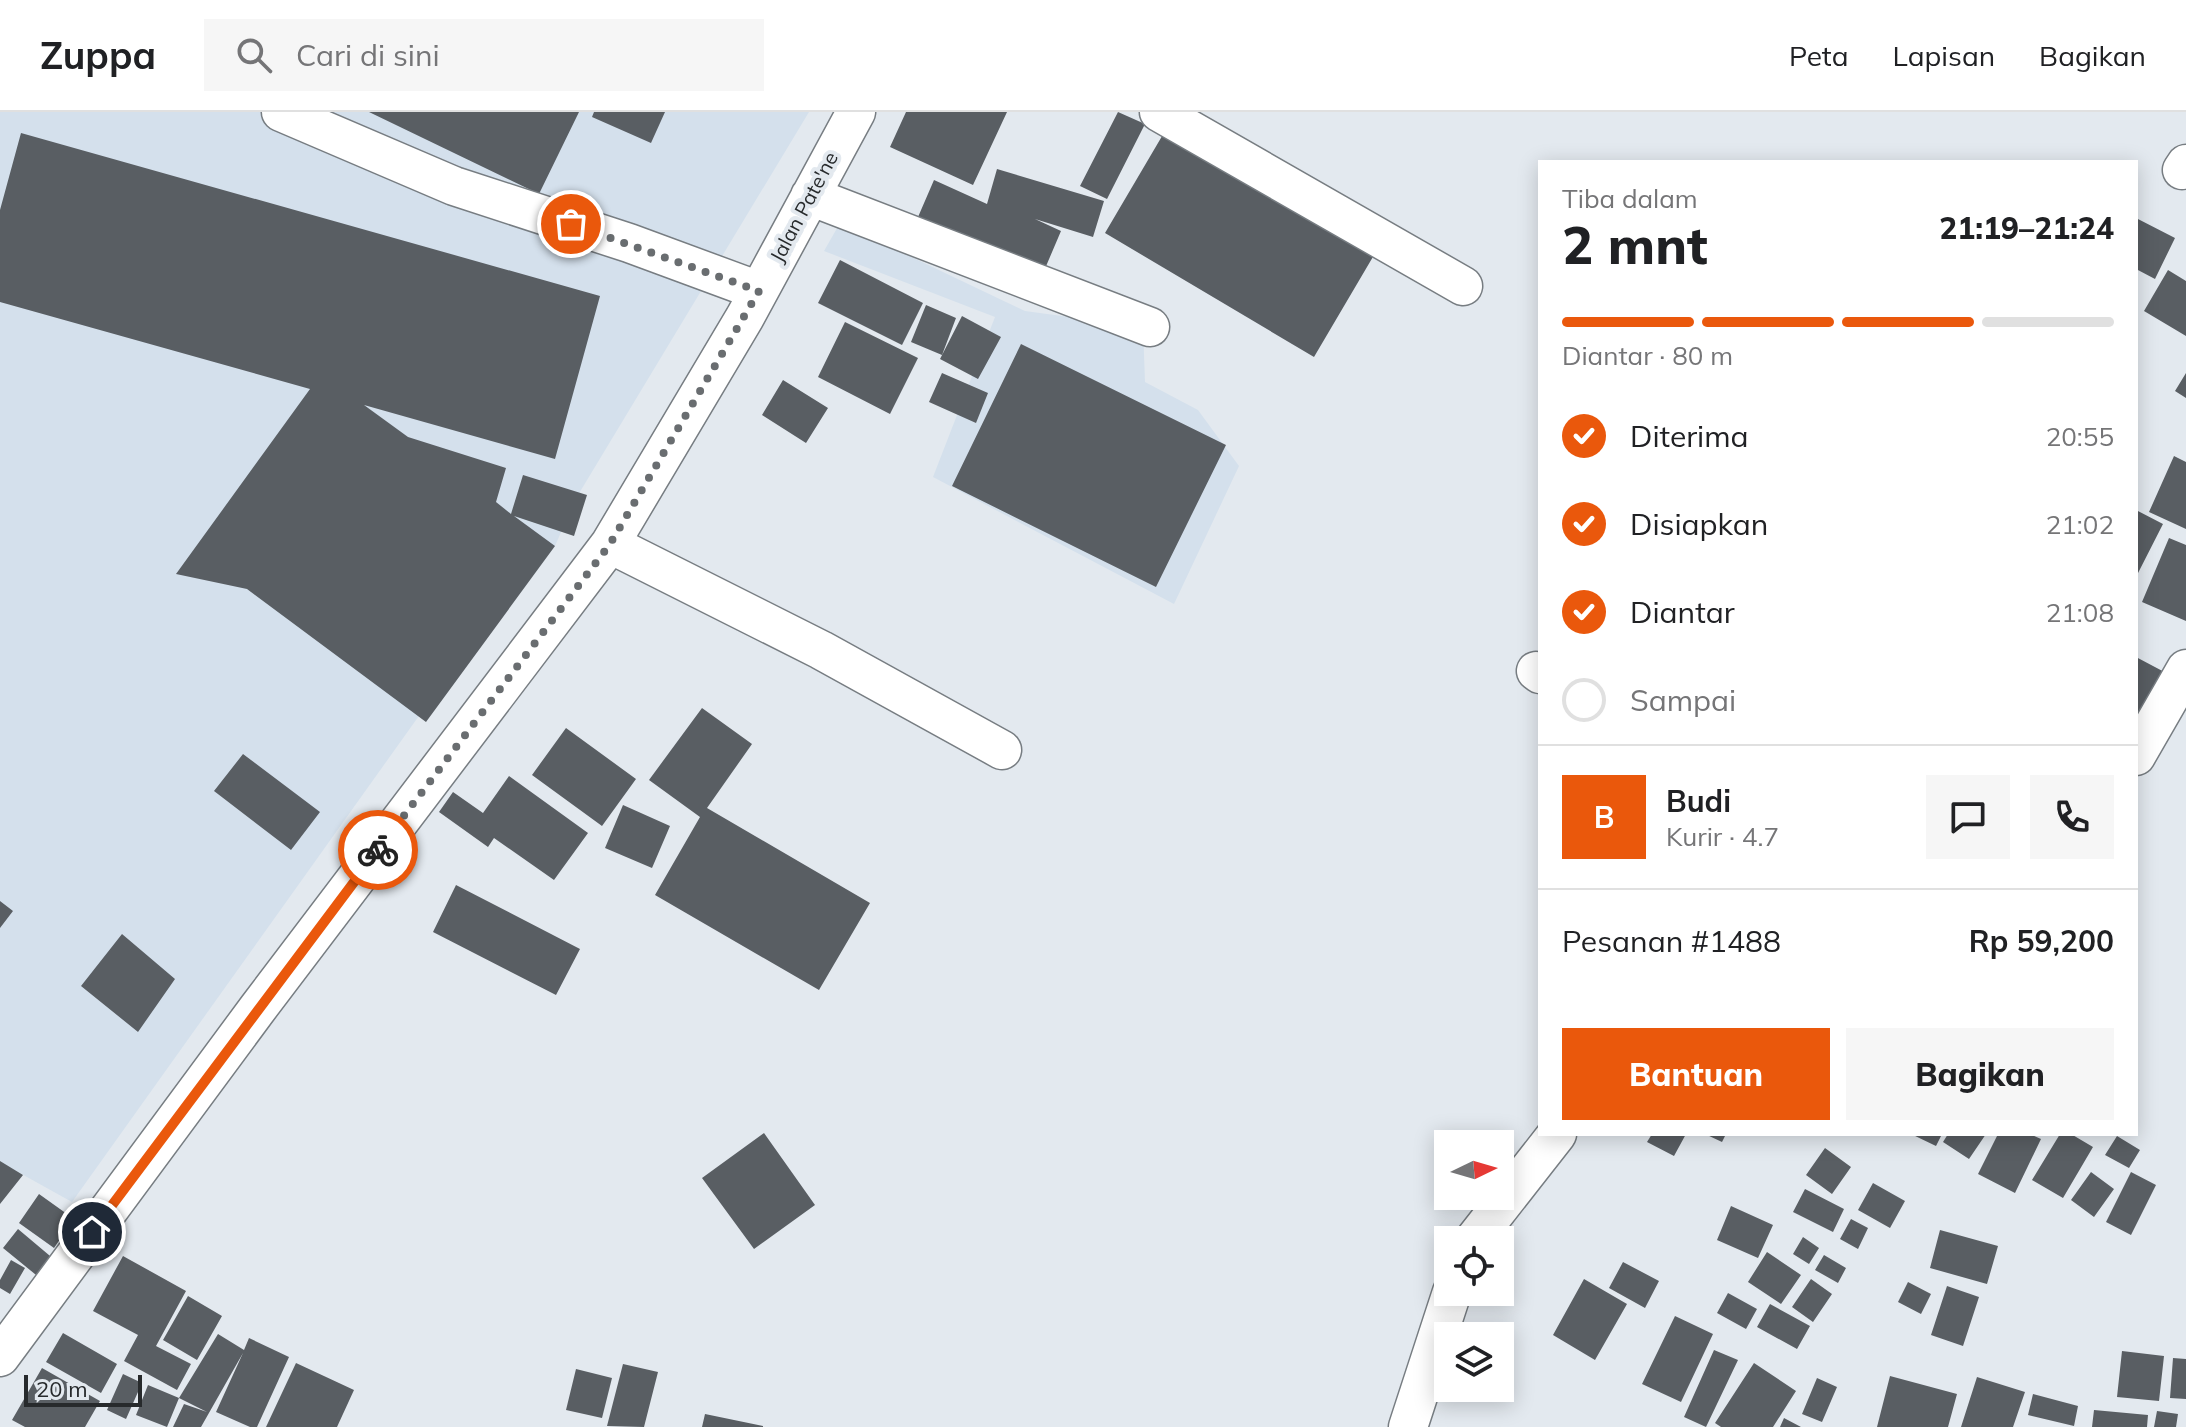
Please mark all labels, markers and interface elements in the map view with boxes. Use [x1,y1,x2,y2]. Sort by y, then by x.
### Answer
search box [204,19,764,91]
text: Zuppa [40,31,156,79]
icon: search [232,33,276,77]
text: Cari di sini [296,36,440,74]
text: Peta [1789,38,1848,73]
text: Lapisan [1892,38,1995,73]
text: Bagikan [2039,38,2146,73]
street label: Jalan Pate'ne [764,147,843,266]
text: Tiba dalam [1562,182,1698,215]
pin [537,190,605,258]
icon: bag [549,202,593,246]
text: 21:19–21:24 [1939,209,2114,247]
text: 2 mnt [1562,212,1708,277]
text: Diantar · 80 m [1562,339,1733,372]
icon: check [1562,414,1606,458]
text: Diterima [1630,417,1749,455]
text: 20:55 [2046,420,2114,453]
icon: check [1562,502,1606,546]
text: Disiapkan [1630,505,1768,543]
text: 21:02 [2046,508,2114,541]
icon: check [1562,590,1606,634]
text: Diantar [1630,593,1735,631]
text: 21:08 [2046,596,2114,629]
text: Sampai [1630,681,1736,719]
button: chat [1926,775,2010,859]
button: phone [2030,775,2114,859]
text: Budi [1666,782,1731,820]
text: B [1594,798,1614,836]
courier [338,810,418,890]
text: Kurir · 4.7 [1666,820,1779,853]
icon: bike [356,828,400,872]
text: Pesanan #1488 [1562,922,1781,960]
text: Rp 59,200 [1969,922,2114,960]
button: Bantuan [1562,1028,1830,1120]
button: Bagikan [1846,1028,2114,1120]
north arrow [1434,1130,1514,1210]
map controls [1434,1130,1514,1402]
pin [58,1198,126,1266]
icon: home [70,1210,114,1254]
button: locate [1434,1226,1514,1306]
button: layers [1434,1322,1514,1402]
scale bar [24,1371,142,1407]
text: 20 m [36,1375,87,1403]

